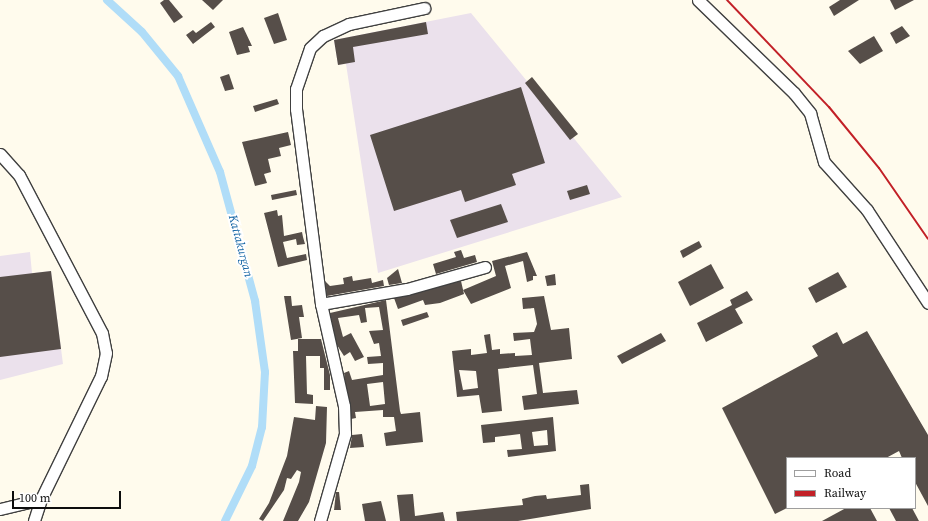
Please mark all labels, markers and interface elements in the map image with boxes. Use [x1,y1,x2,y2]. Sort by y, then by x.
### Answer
water label: Kattakurgan [225,213,255,279]
legend [786,457,916,509]
text: Road [824,465,851,481]
scale bar [14,483,123,509]
text: Railway [824,485,866,501]
text: 100 m [19,490,51,506]

